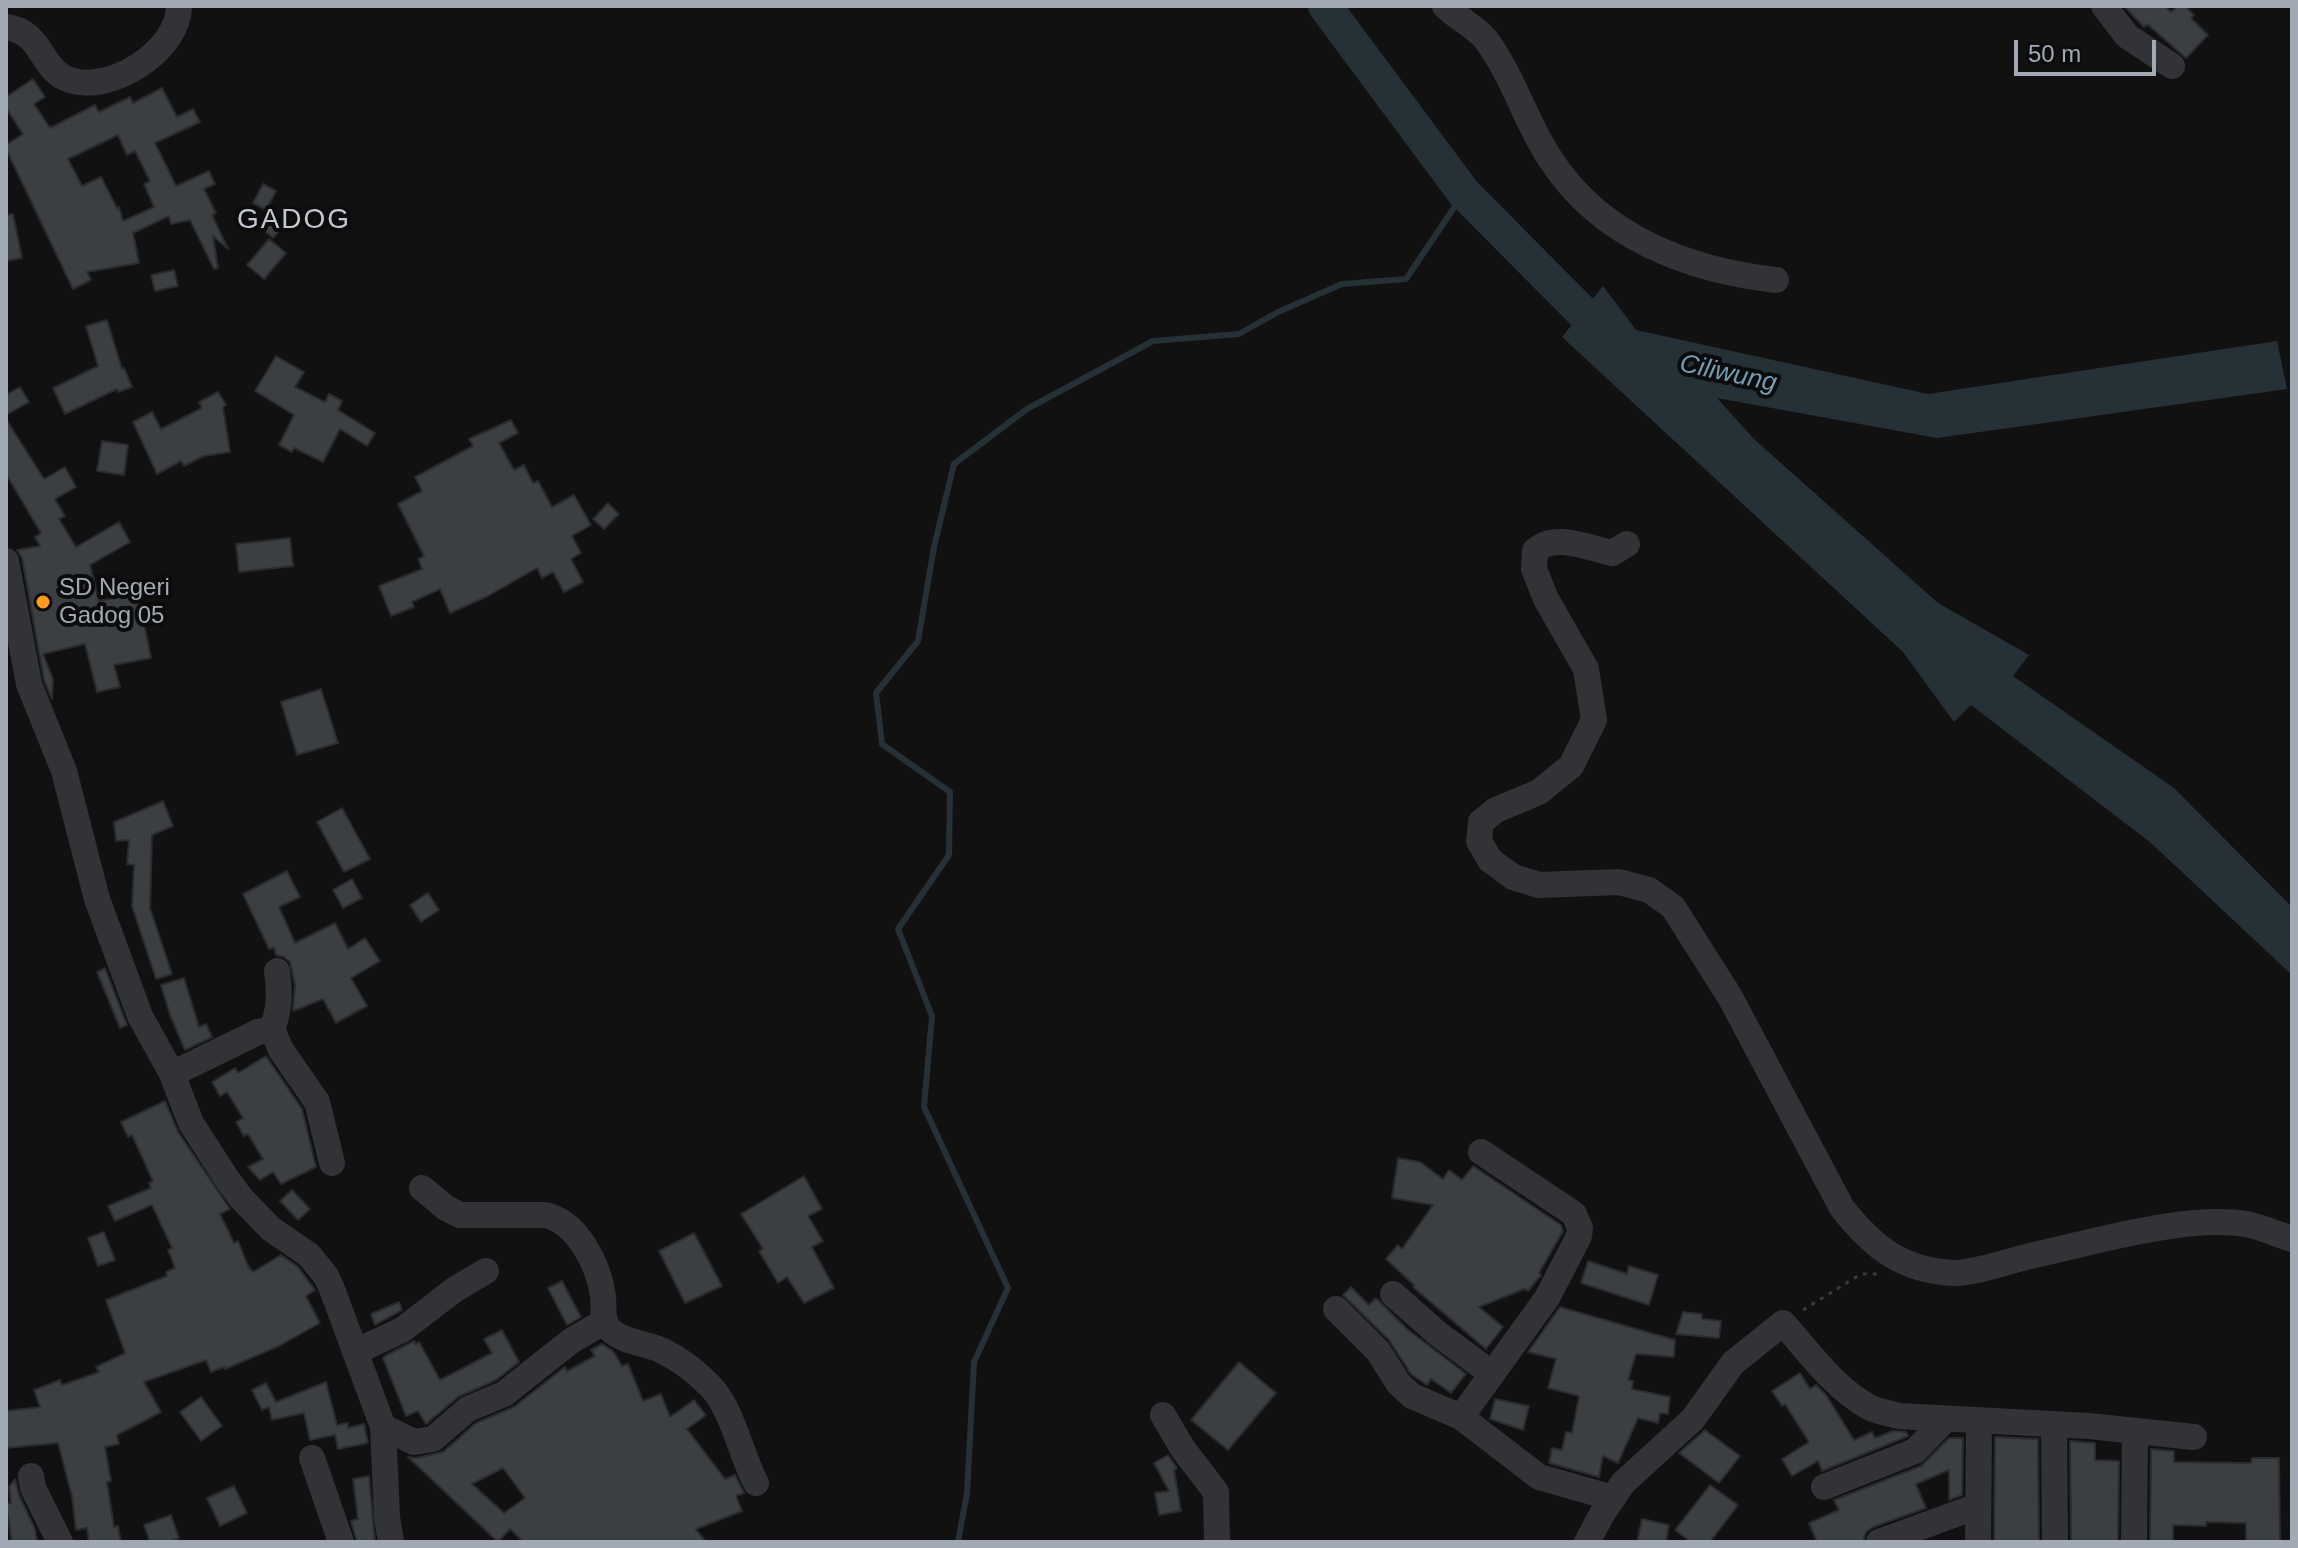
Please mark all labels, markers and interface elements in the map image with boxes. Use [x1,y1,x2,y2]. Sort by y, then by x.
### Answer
scale bar [2018,24,2160,74]
text: 50 m [2028,40,2081,67]
district label: GADOG [237,203,351,237]
water label: Ciliwung [1677,349,1779,399]
place label: SD Negeri Gadog 05 [59,574,170,630]
marker: SD Negeri Gadog 05 [34,593,52,611]

